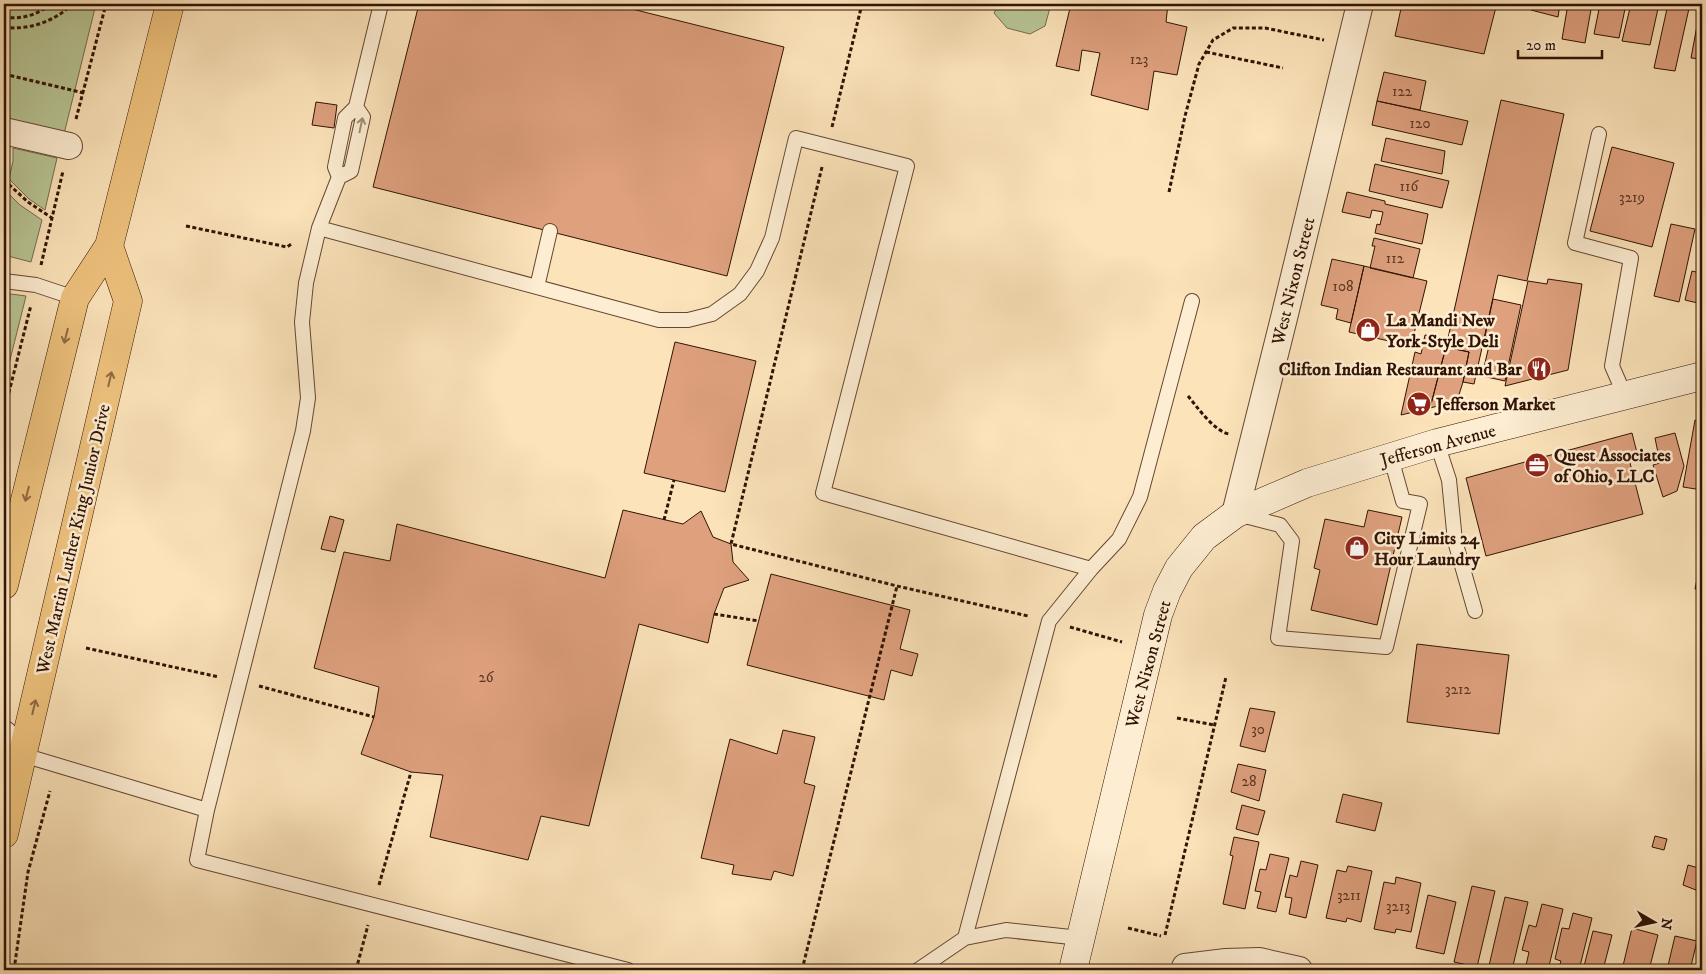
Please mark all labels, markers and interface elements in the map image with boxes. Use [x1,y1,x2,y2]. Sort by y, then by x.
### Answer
scale bar [1518,28,1602,60]
text: 20 m [1526,36,1556,55]
house number: 123 [1130,50,1148,69]
house number: 122 [1392,82,1413,101]
house number: 120 [1410,114,1430,133]
one-way arrow [357,117,367,133]
house number: 116 [1400,177,1420,196]
house number: 3219 [1619,188,1645,207]
street label: West Nixon Street [1267,215,1321,348]
house number: 112 [1386,249,1405,268]
house number: 108 [1332,277,1354,296]
place label: La Mandi New York-Style Deli [1385,310,1499,353]
shop icon: La Mandi New York-Style Deli [1355,317,1381,343]
one-way arrow [61,327,70,343]
restaurant icon: Clifton Indian Restaurant and Bar [1526,356,1552,382]
place label: Clifton Indian Restaurant and Bar [1279,359,1522,381]
one-way arrow [106,371,115,387]
supermarket icon: Jefferson Market [1406,391,1432,417]
place label: Jefferson Market [1434,394,1555,416]
street label: West Martin Luther King Junior Drive [32,402,116,677]
street label: Jefferson Avenue [1376,420,1498,472]
place label: Quest Associates of Ohio, LLC [1554,445,1671,488]
office icon: Quest Associates of Ohio, LLC [1524,452,1550,478]
one-way arrow [22,485,31,501]
place label: City Limits 24 Hour Laundry [1374,528,1480,571]
shop icon: City Limits 24 Hour Laundry [1344,535,1370,561]
street label: West Nixon Street [1121,598,1177,731]
house number: 26 [478,668,495,687]
house number: 3212 [1445,680,1472,699]
one-way arrow [30,700,39,716]
house number: 30 [1251,720,1265,739]
house number: 28 [1242,772,1256,791]
house number: 3211 [1337,886,1361,905]
north arrow [1628,896,1678,946]
house number: 3213 [1386,897,1410,916]
text: N [1656,917,1676,931]

